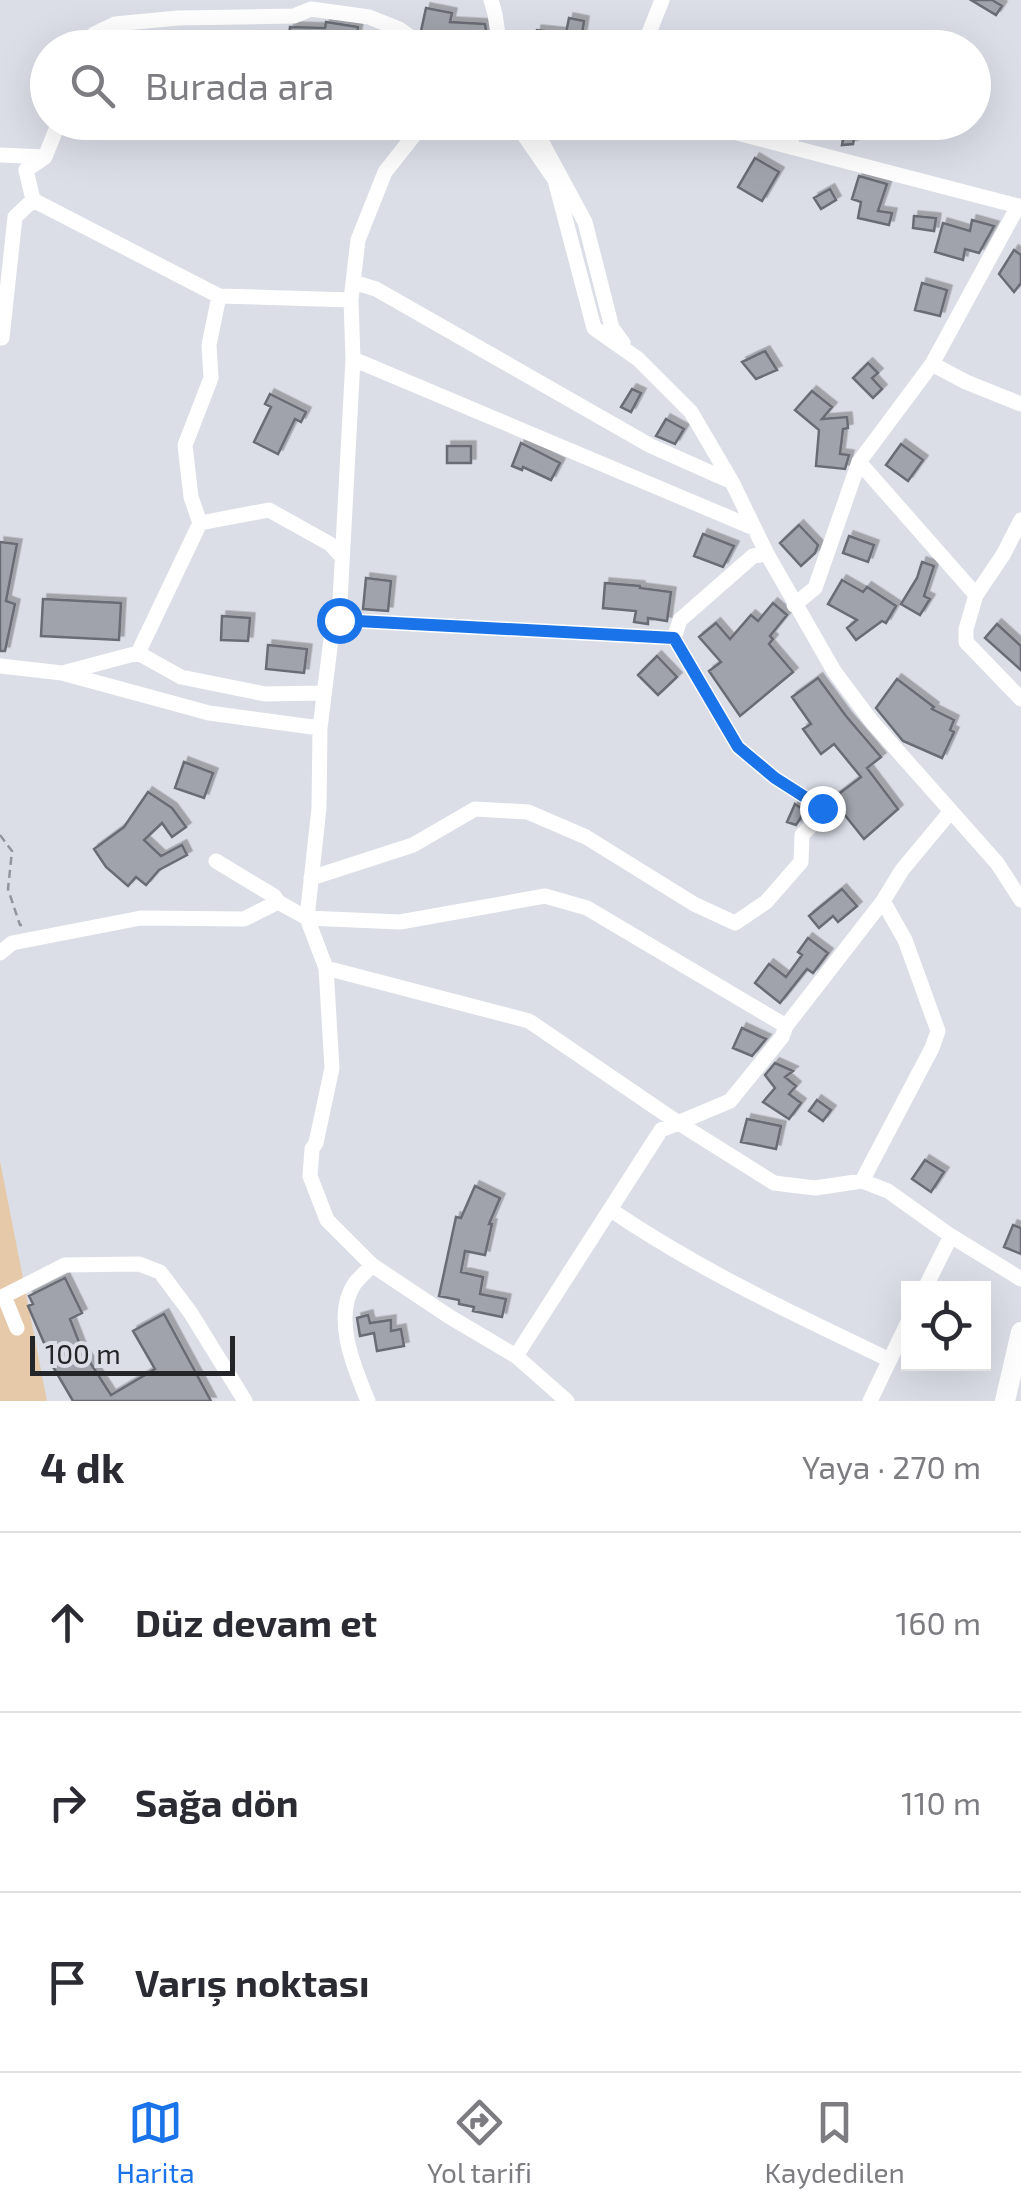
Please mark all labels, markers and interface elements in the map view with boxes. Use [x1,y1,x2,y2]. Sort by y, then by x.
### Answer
search box [30,30,991,140]
icon: search [65,58,120,113]
text: Burada ara [145,62,334,108]
route start [317,598,363,644]
route end [800,786,846,832]
map controls [901,1281,991,1371]
button: locate [901,1281,991,1371]
scale bar [30,1331,235,1376]
text: 100 m [45,1336,121,1370]
text: 4 dk [40,1441,124,1491]
text: Yaya · 270 m [802,1447,981,1485]
icon: ahead [40,1595,95,1650]
text: Düz devam et [135,1599,377,1645]
text: 160 m [895,1603,981,1641]
icon: right [40,1775,95,1830]
text: Sağa dön [135,1779,299,1825]
text: 110 m [901,1783,981,1821]
icon: arrive [40,1955,95,2010]
text: Varış noktası [135,1959,370,2005]
tab: Harita [116,2095,195,2189]
tab: Yol tarifi [427,2095,532,2189]
tab: Kaydedilen [764,2095,905,2189]

